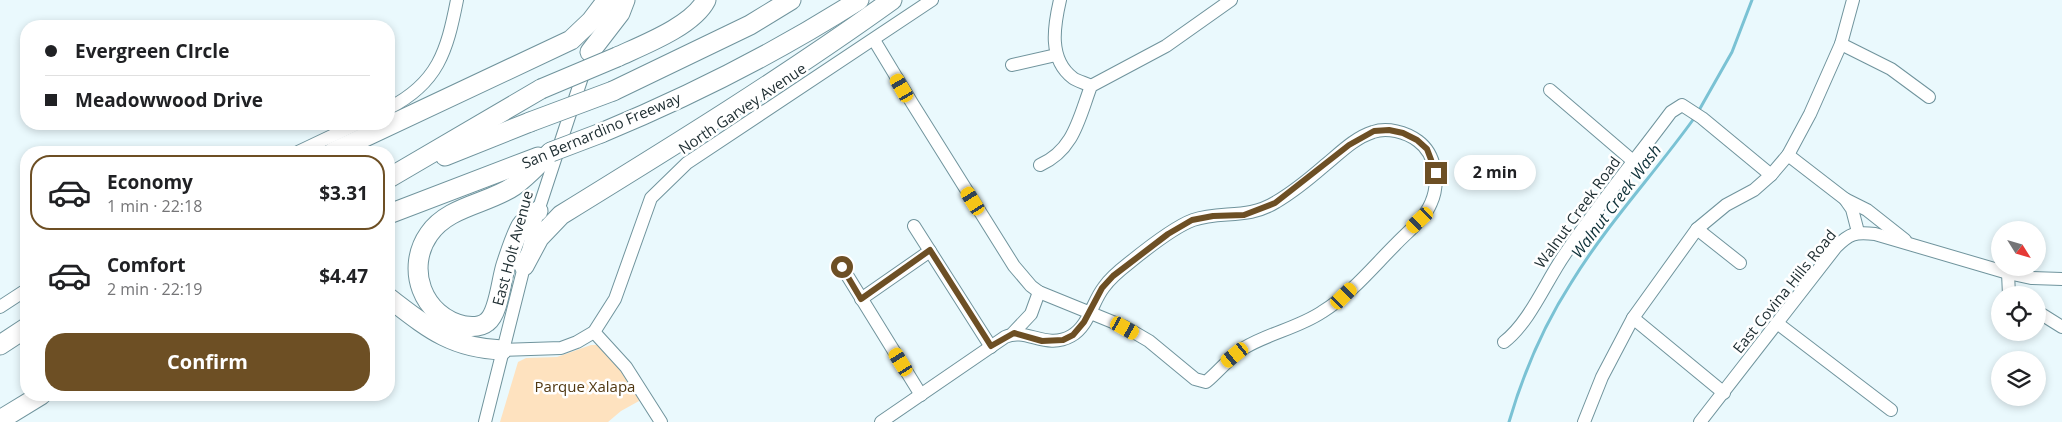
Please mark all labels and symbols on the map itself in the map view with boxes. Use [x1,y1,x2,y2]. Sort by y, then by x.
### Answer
street label: North Garvey Avenue [674,58,810,158]
car [888,71,915,105]
street label: San Bernardino Freeway [518,87,684,173]
water label: Walnut Creek Wash [1566,140,1666,262]
street label: Walnut Creek Road [1530,152,1624,272]
callout: 2 min [1454,156,1536,190]
route end [1425,162,1447,184]
car [958,184,987,218]
street label: East Holt Avenue [487,188,537,308]
car [1403,204,1436,236]
north arrow [1991,221,2046,276]
street label: East Covina Hills Road [1728,225,1840,357]
route start [831,256,853,278]
car [1328,280,1359,312]
car [1108,314,1141,342]
car [1218,340,1251,370]
car [886,345,915,379]
park label: Parque Xalapa [535,376,635,396]

